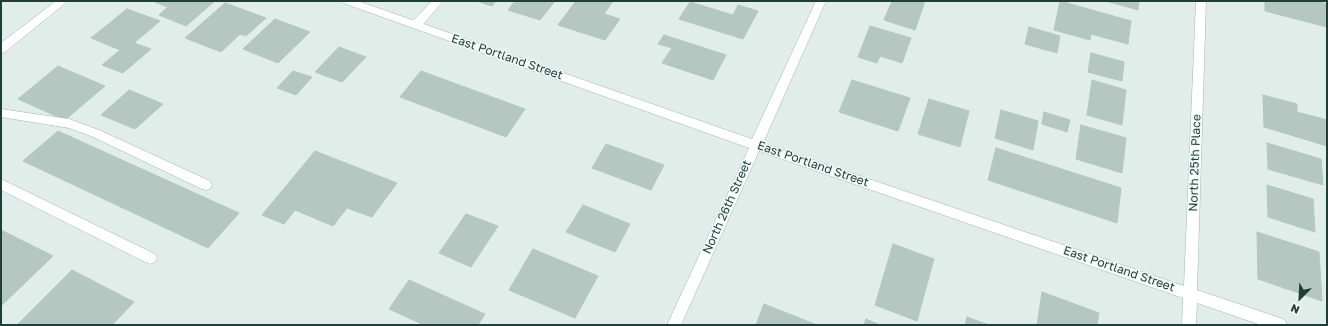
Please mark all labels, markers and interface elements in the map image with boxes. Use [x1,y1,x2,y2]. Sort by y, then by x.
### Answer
street label: East Portland Street [449,31,565,83]
street label: North 25th Place [1186,114,1204,212]
street label: East Portland Street [755,138,871,190]
street label: North 26th Street [700,158,754,256]
street label: East Portland Street [1061,243,1177,295]
north arrow [1280,278,1320,318]
text: N [1288,302,1301,317]

